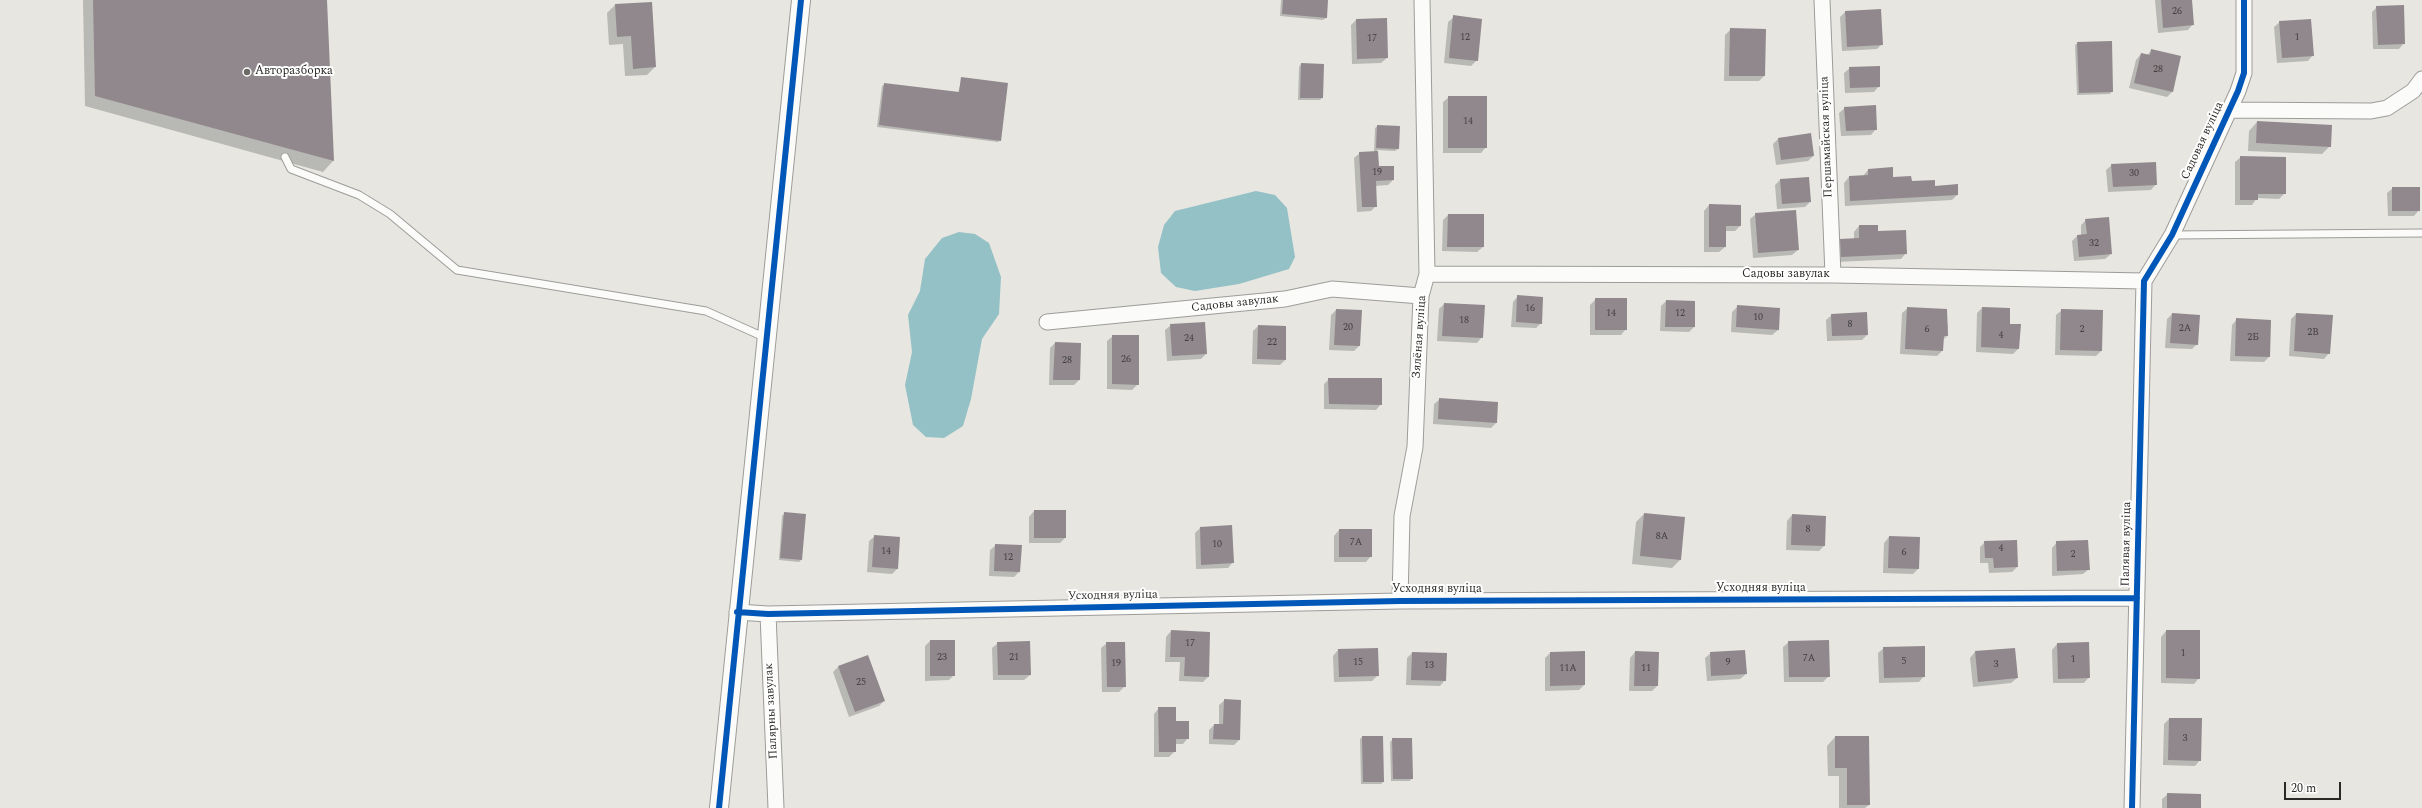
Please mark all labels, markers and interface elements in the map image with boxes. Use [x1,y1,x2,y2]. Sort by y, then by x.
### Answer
house number: 26 [2172,6,2182,18]
house number: 12 [1460,32,1470,44]
house number: 1 [2295,32,2299,44]
house number: 17 [1367,33,1377,45]
house number: 28 [2153,64,2163,76]
place label: Авторазборка [255,65,333,79]
marker: Авторазборка [242,67,252,77]
street label: Першамайская вуліца [1818,76,1836,198]
street label: Садовая вуліца [2179,100,2227,182]
house number: 14 [1463,116,1473,128]
house number: 19 [1372,167,1382,179]
house number: 30 [2129,168,2139,180]
house number: 32 [2089,238,2099,250]
street label: Садовы завулак [1742,268,1830,282]
street label: Садовы завулак [1191,292,1279,316]
street label: Зялёная вуліца [1410,295,1430,379]
house number: 16 [1525,303,1535,315]
house number: 14 [1606,308,1616,320]
house number: 12 [1675,308,1685,320]
house number: 10 [1753,312,1763,324]
house number: 18 [1459,315,1469,327]
house number: 8 [1848,319,1852,331]
house number: 20 [1343,322,1353,334]
house number: 2А [2179,323,2191,335]
house number: 6 [1925,324,1929,336]
house number: 2 [2080,324,2084,336]
house number: 2В [2307,327,2319,339]
house number: 4 [1999,330,2003,342]
house number: 2Б [2247,332,2259,344]
house number: 24 [1184,333,1194,345]
house number: 22 [1267,337,1277,349]
house number: 26 [1121,354,1131,366]
house number: 28 [1062,355,1072,367]
street label: Палявая вуліца [2119,502,2135,586]
house number: 8 [1806,524,1810,536]
house number: 8А [1656,531,1668,543]
house number: 7А [1350,537,1362,549]
house number: 10 [1212,539,1222,551]
house number: 4 [1999,543,2003,555]
house number: 14 [881,546,891,558]
house number: 6 [1902,547,1906,559]
house number: 2 [2071,549,2075,561]
house number: 12 [1003,552,1013,564]
street label: Усходняя вуліца [1716,582,1806,596]
street label: Усходняя вуліца [1392,583,1482,597]
street label: Усходняя вуліца [1068,588,1158,604]
house number: 17 [1185,638,1195,650]
house number: 1 [2181,648,2185,660]
house number: 23 [937,652,947,664]
house number: 21 [1009,652,1019,664]
house number: 7А [1803,653,1815,665]
house number: 1 [2071,654,2075,666]
house number: 5 [1902,656,1906,668]
house number: 15 [1353,657,1363,669]
house number: 9 [1726,657,1730,669]
house number: 19 [1111,658,1121,670]
house number: 3 [1994,659,1998,671]
house number: 13 [1424,660,1434,672]
street label: Палярны завулак [762,663,782,759]
house number: 11А [1559,663,1577,675]
house number: 11 [1641,663,1651,675]
house number: 25 [856,677,866,689]
house number: 3 [2183,733,2187,745]
scale bar [2286,774,2343,800]
text: 20 m [2291,779,2316,798]

